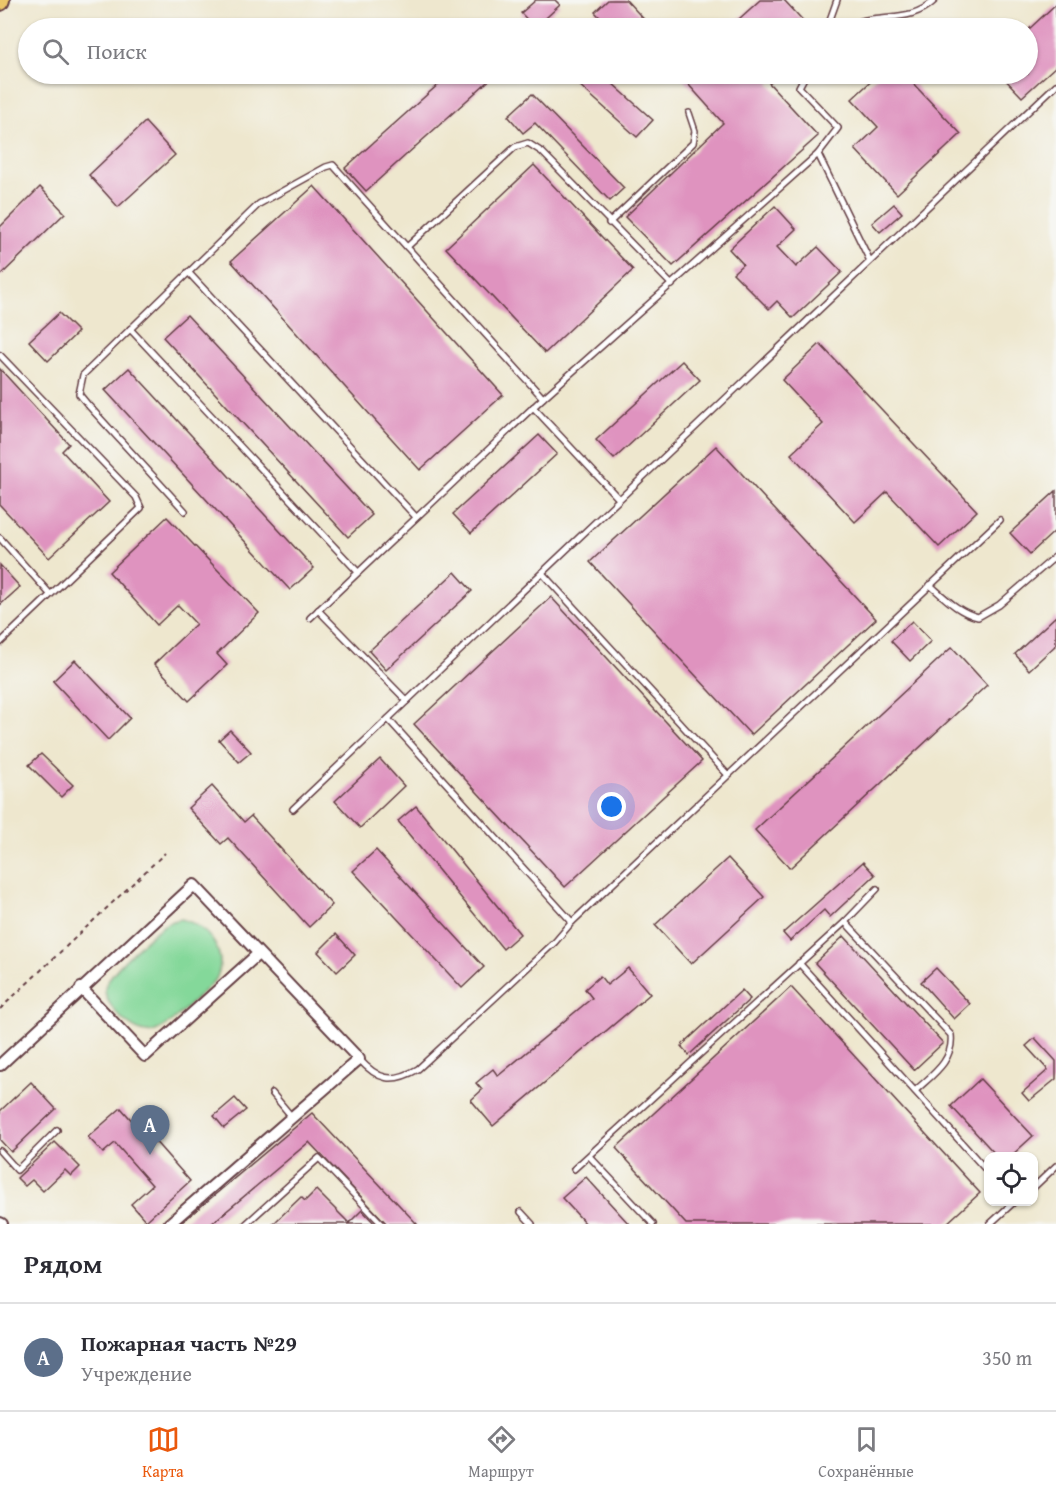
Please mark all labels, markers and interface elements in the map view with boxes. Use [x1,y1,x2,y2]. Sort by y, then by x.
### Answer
search box [18,18,1038,84]
icon: search [39,35,72,68]
text: Поиск [87,35,147,67]
your location [597,792,626,821]
pin: A [130,1106,170,1155]
map controls [984,1152,1038,1206]
button: locate [984,1152,1038,1206]
text: Рядом [24,1244,102,1283]
text: Пожарная часть №29 [81,1327,297,1359]
text: A [37,1343,50,1372]
text: 350 m [982,1343,1032,1372]
text: Учреждение [81,1359,192,1388]
tab: Карта [142,1423,184,1483]
tab: Маршрут [468,1423,534,1483]
tab: Сохранённые [818,1423,914,1483]

